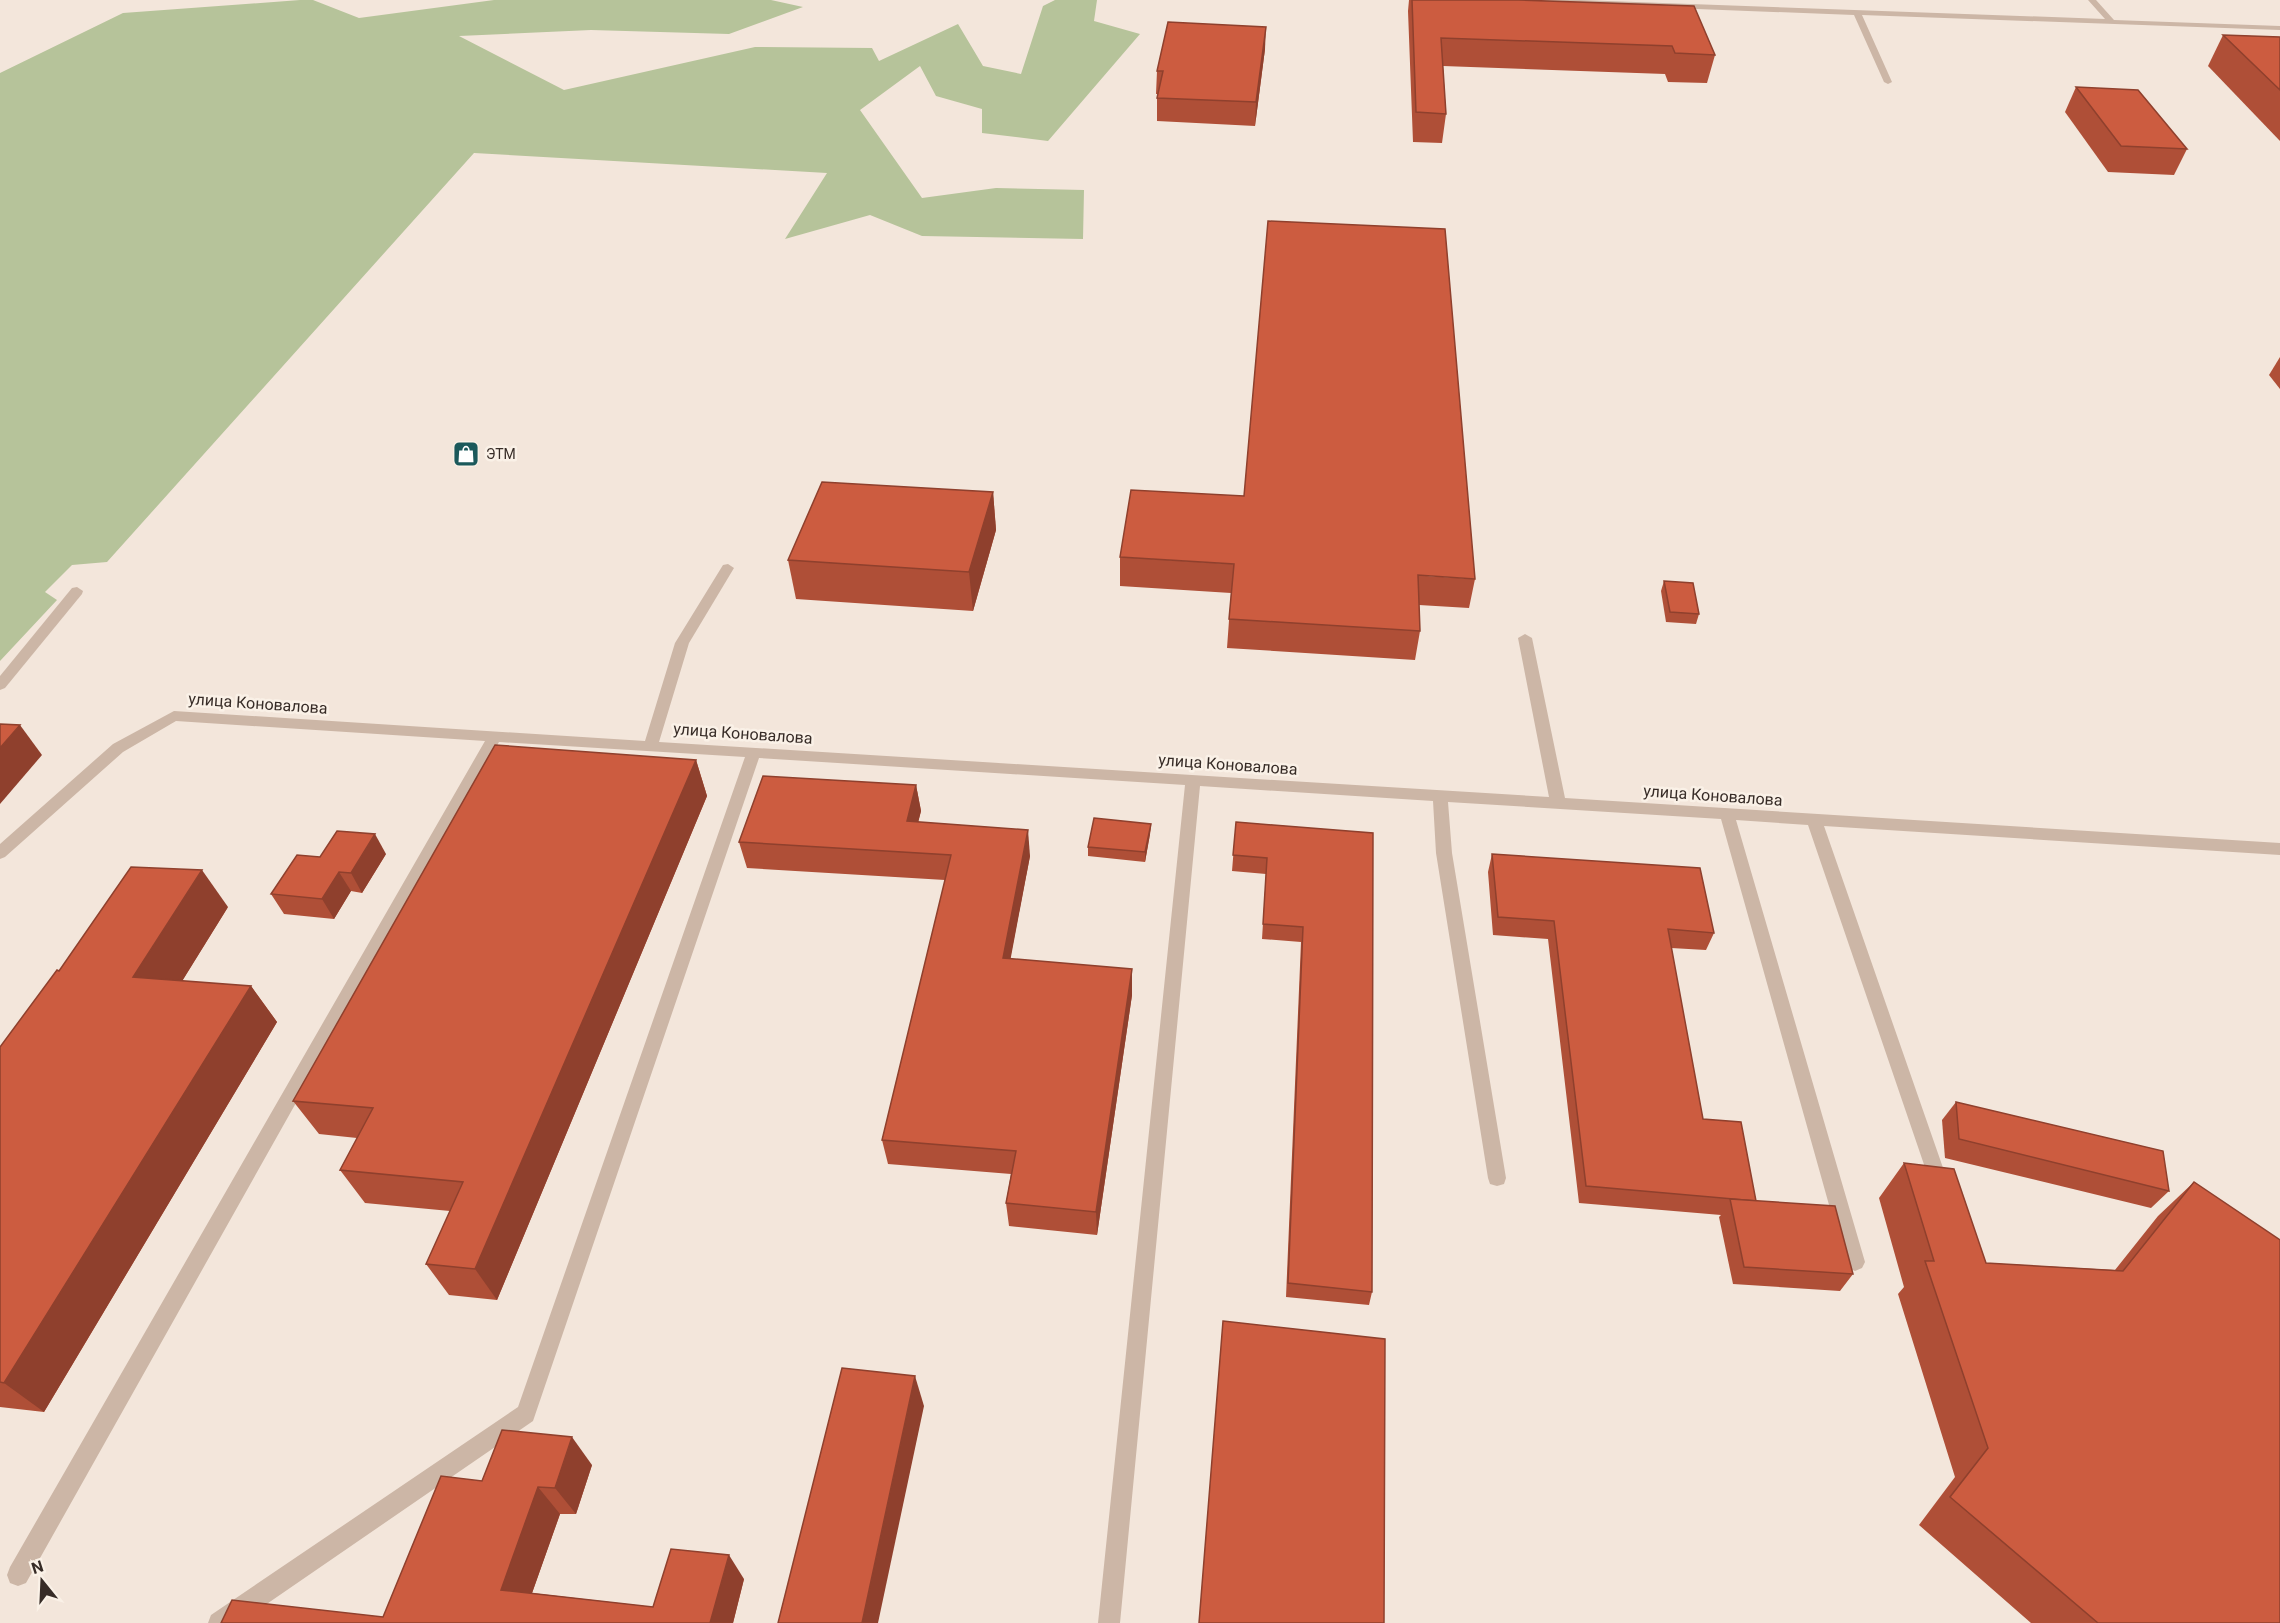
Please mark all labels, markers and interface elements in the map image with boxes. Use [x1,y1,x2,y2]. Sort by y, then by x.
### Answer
shop icon: ЭТМ [451,439,481,469]
place label: ЭТМ [486,446,516,462]
street label: улица Коновалова [188,689,328,718]
street label: улица Коновалова [673,719,813,748]
street label: улица Коновалова [1158,750,1298,779]
street label: улица Коновалова [1643,781,1783,810]
north arrow [12,1551,72,1611]
text: N [29,1556,46,1578]

